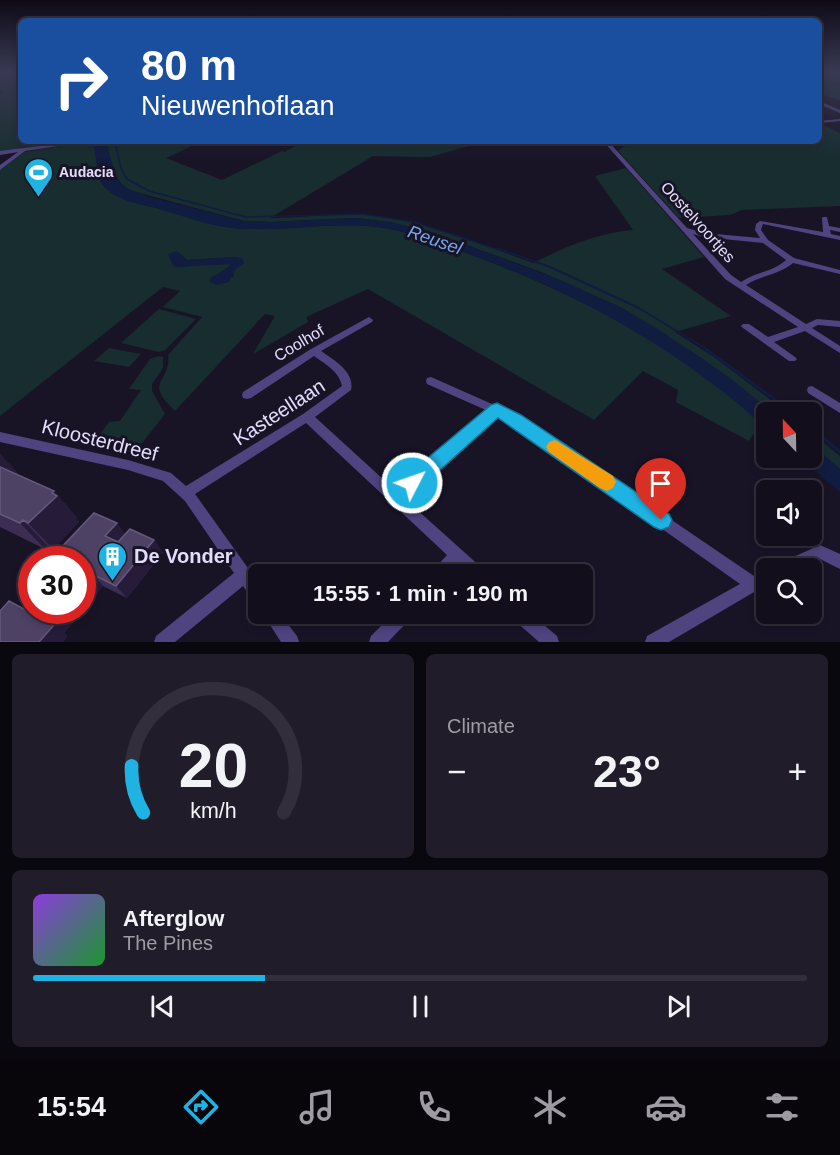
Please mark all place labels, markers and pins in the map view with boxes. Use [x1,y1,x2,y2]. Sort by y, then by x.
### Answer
sports icon: Audacia [22,156,54,198]
place label: Audacia [59,164,114,180]
pin [635,458,686,520]
building icon: De Vonder [97,540,129,582]
place label: De Vonder [134,545,233,567]

